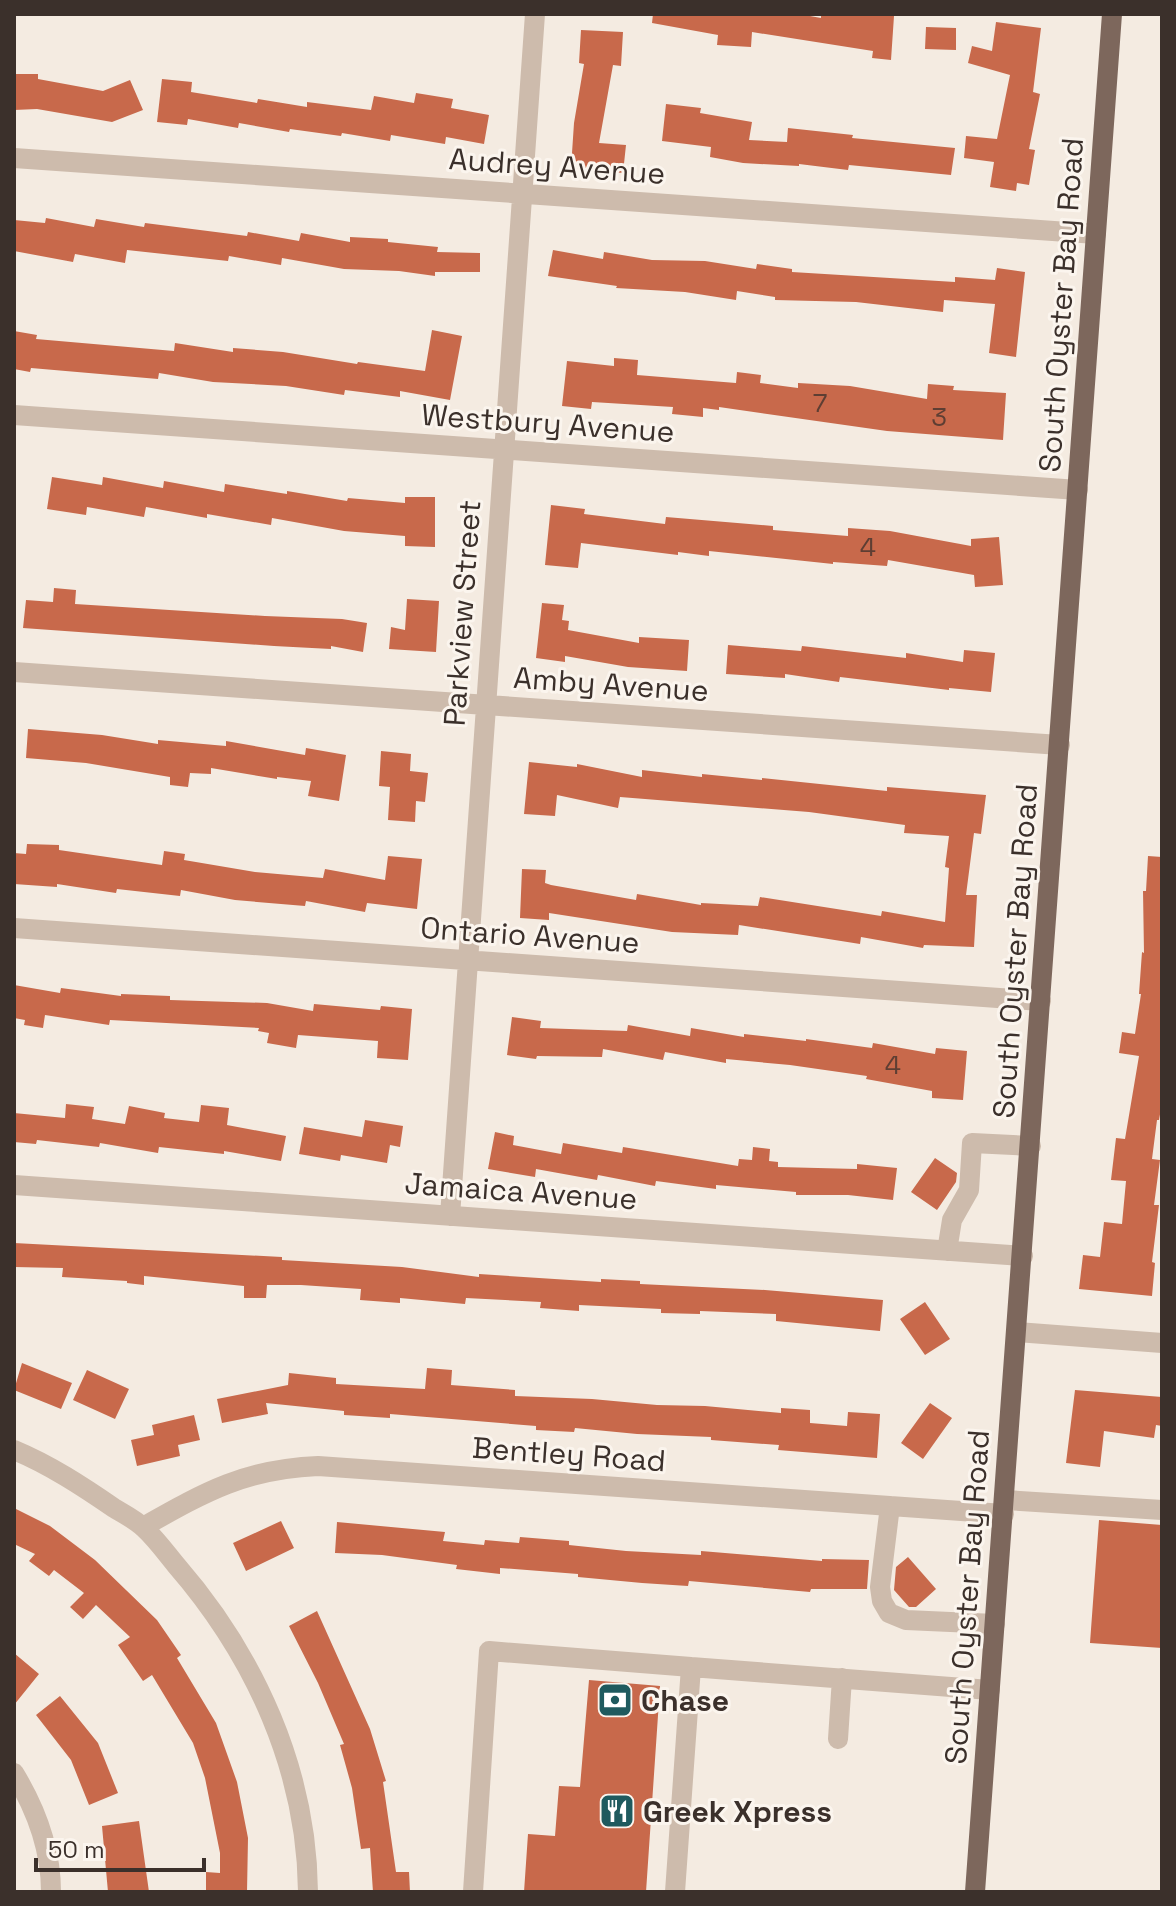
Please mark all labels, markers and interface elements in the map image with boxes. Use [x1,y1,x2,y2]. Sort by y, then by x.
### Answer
street label: South Oyster Bay Road [1030,136,1092,474]
street label: Audrey Avenue [448,139,666,193]
house number: 7 [813,386,827,420]
street label: Westbury Avenue [420,395,676,451]
house number: 3 [931,400,947,434]
street label: Parkview Street [435,499,489,727]
house number: 4 [860,530,876,564]
street label: Amby Avenue [512,658,710,710]
street label: South Oyster Bay Road [984,782,1046,1120]
street label: Ontario Avenue [419,908,641,962]
house number: 4 [885,1048,901,1082]
street label: Jamaica Avenue [403,1163,639,1219]
street label: Bentley Road [471,1428,667,1480]
street label: South Oyster Bay Road [936,1428,998,1766]
bank icon: Chase [596,1681,634,1719]
place label: Chase [641,1681,729,1720]
restaurant icon: Greek Xpress [598,1792,636,1830]
place label: Greek Xpress [643,1792,832,1831]
scale bar [36,1822,204,1872]
text: 50 m [48,1834,105,1865]

